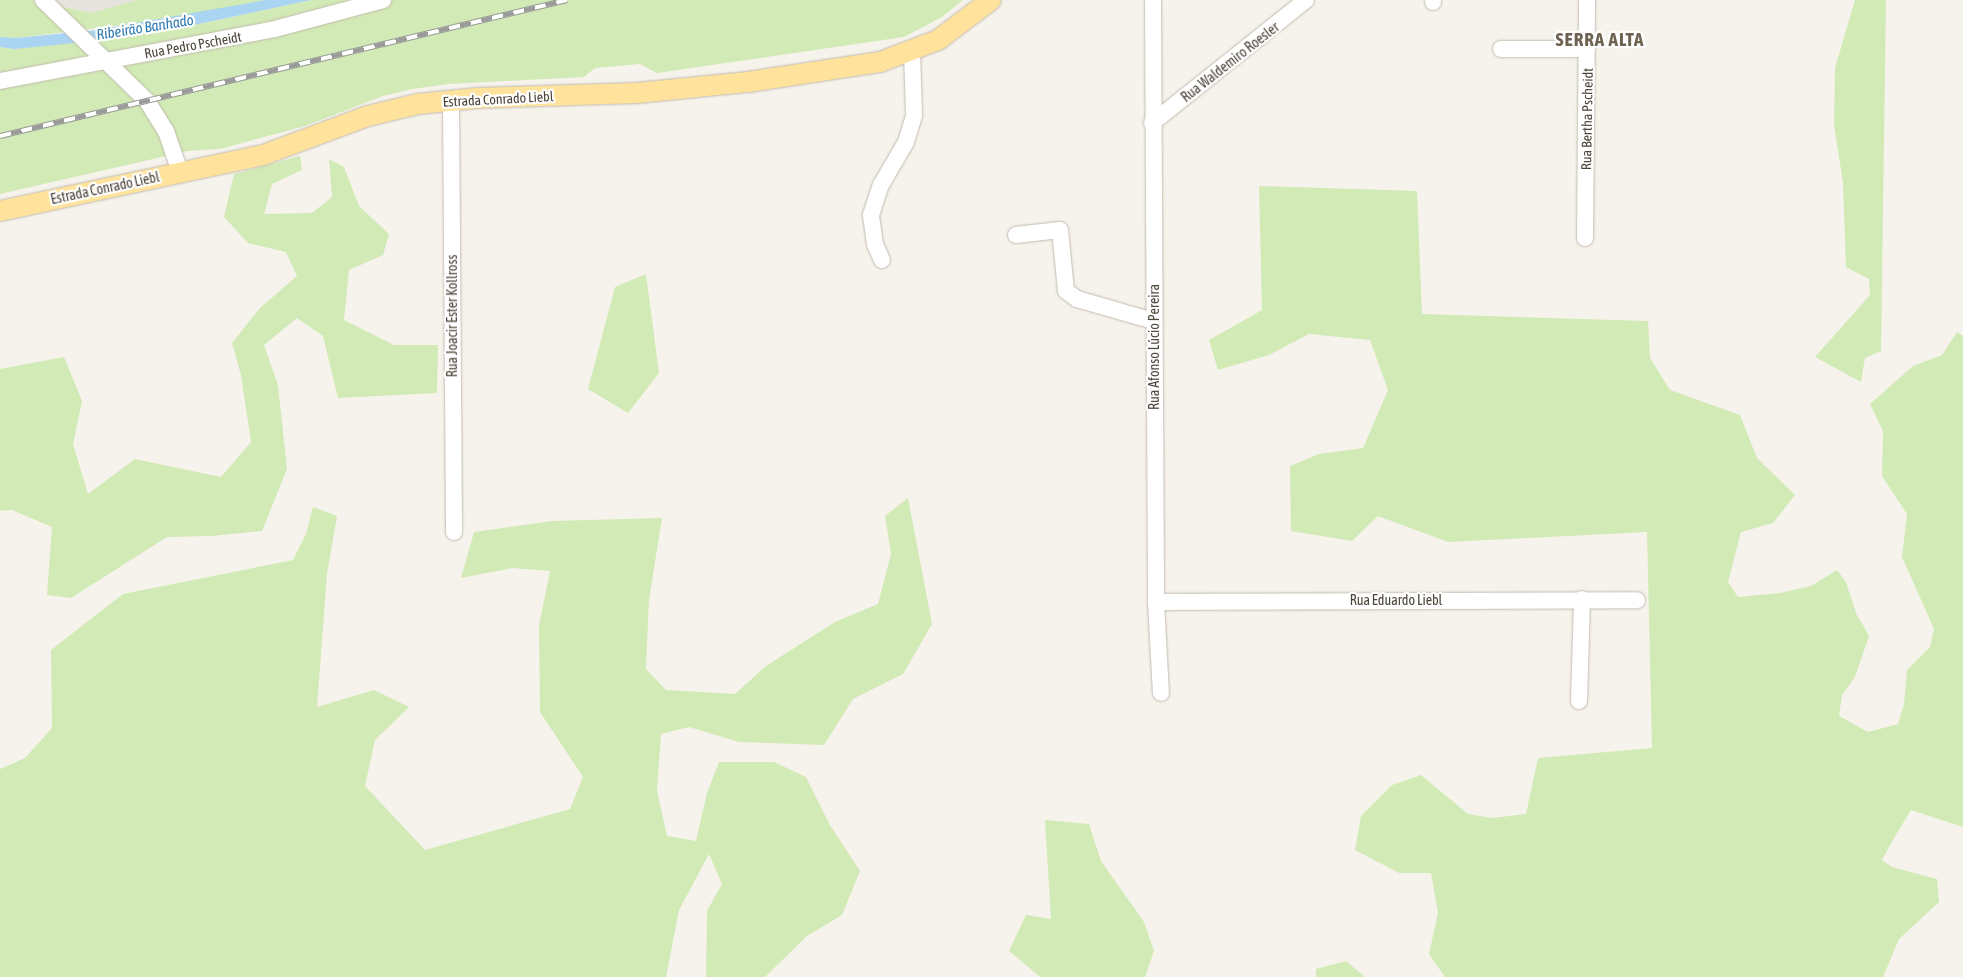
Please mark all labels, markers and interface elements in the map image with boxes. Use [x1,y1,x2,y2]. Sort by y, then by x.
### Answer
water label: Ribeirão Banhado [95,10,195,44]
street label: Rua Waldemiro Roesler [1178,18,1282,106]
street label: Rua Pedro Pscheidt [143,28,243,62]
district label: SERRA ALTA [1554,29,1646,51]
street label: Rua Bertha Pscheidt [1578,68,1596,170]
street label: Estrada Conrado Liebl [442,88,554,110]
street label: Estrada Conrado Liebl [49,168,161,208]
street label: Rua Joacir Ester Kollross [444,255,460,377]
street label: Rua Afonso Lúcio Pereira [1146,284,1162,410]
street label: Rua Eduardo Liebl [1350,592,1442,608]

